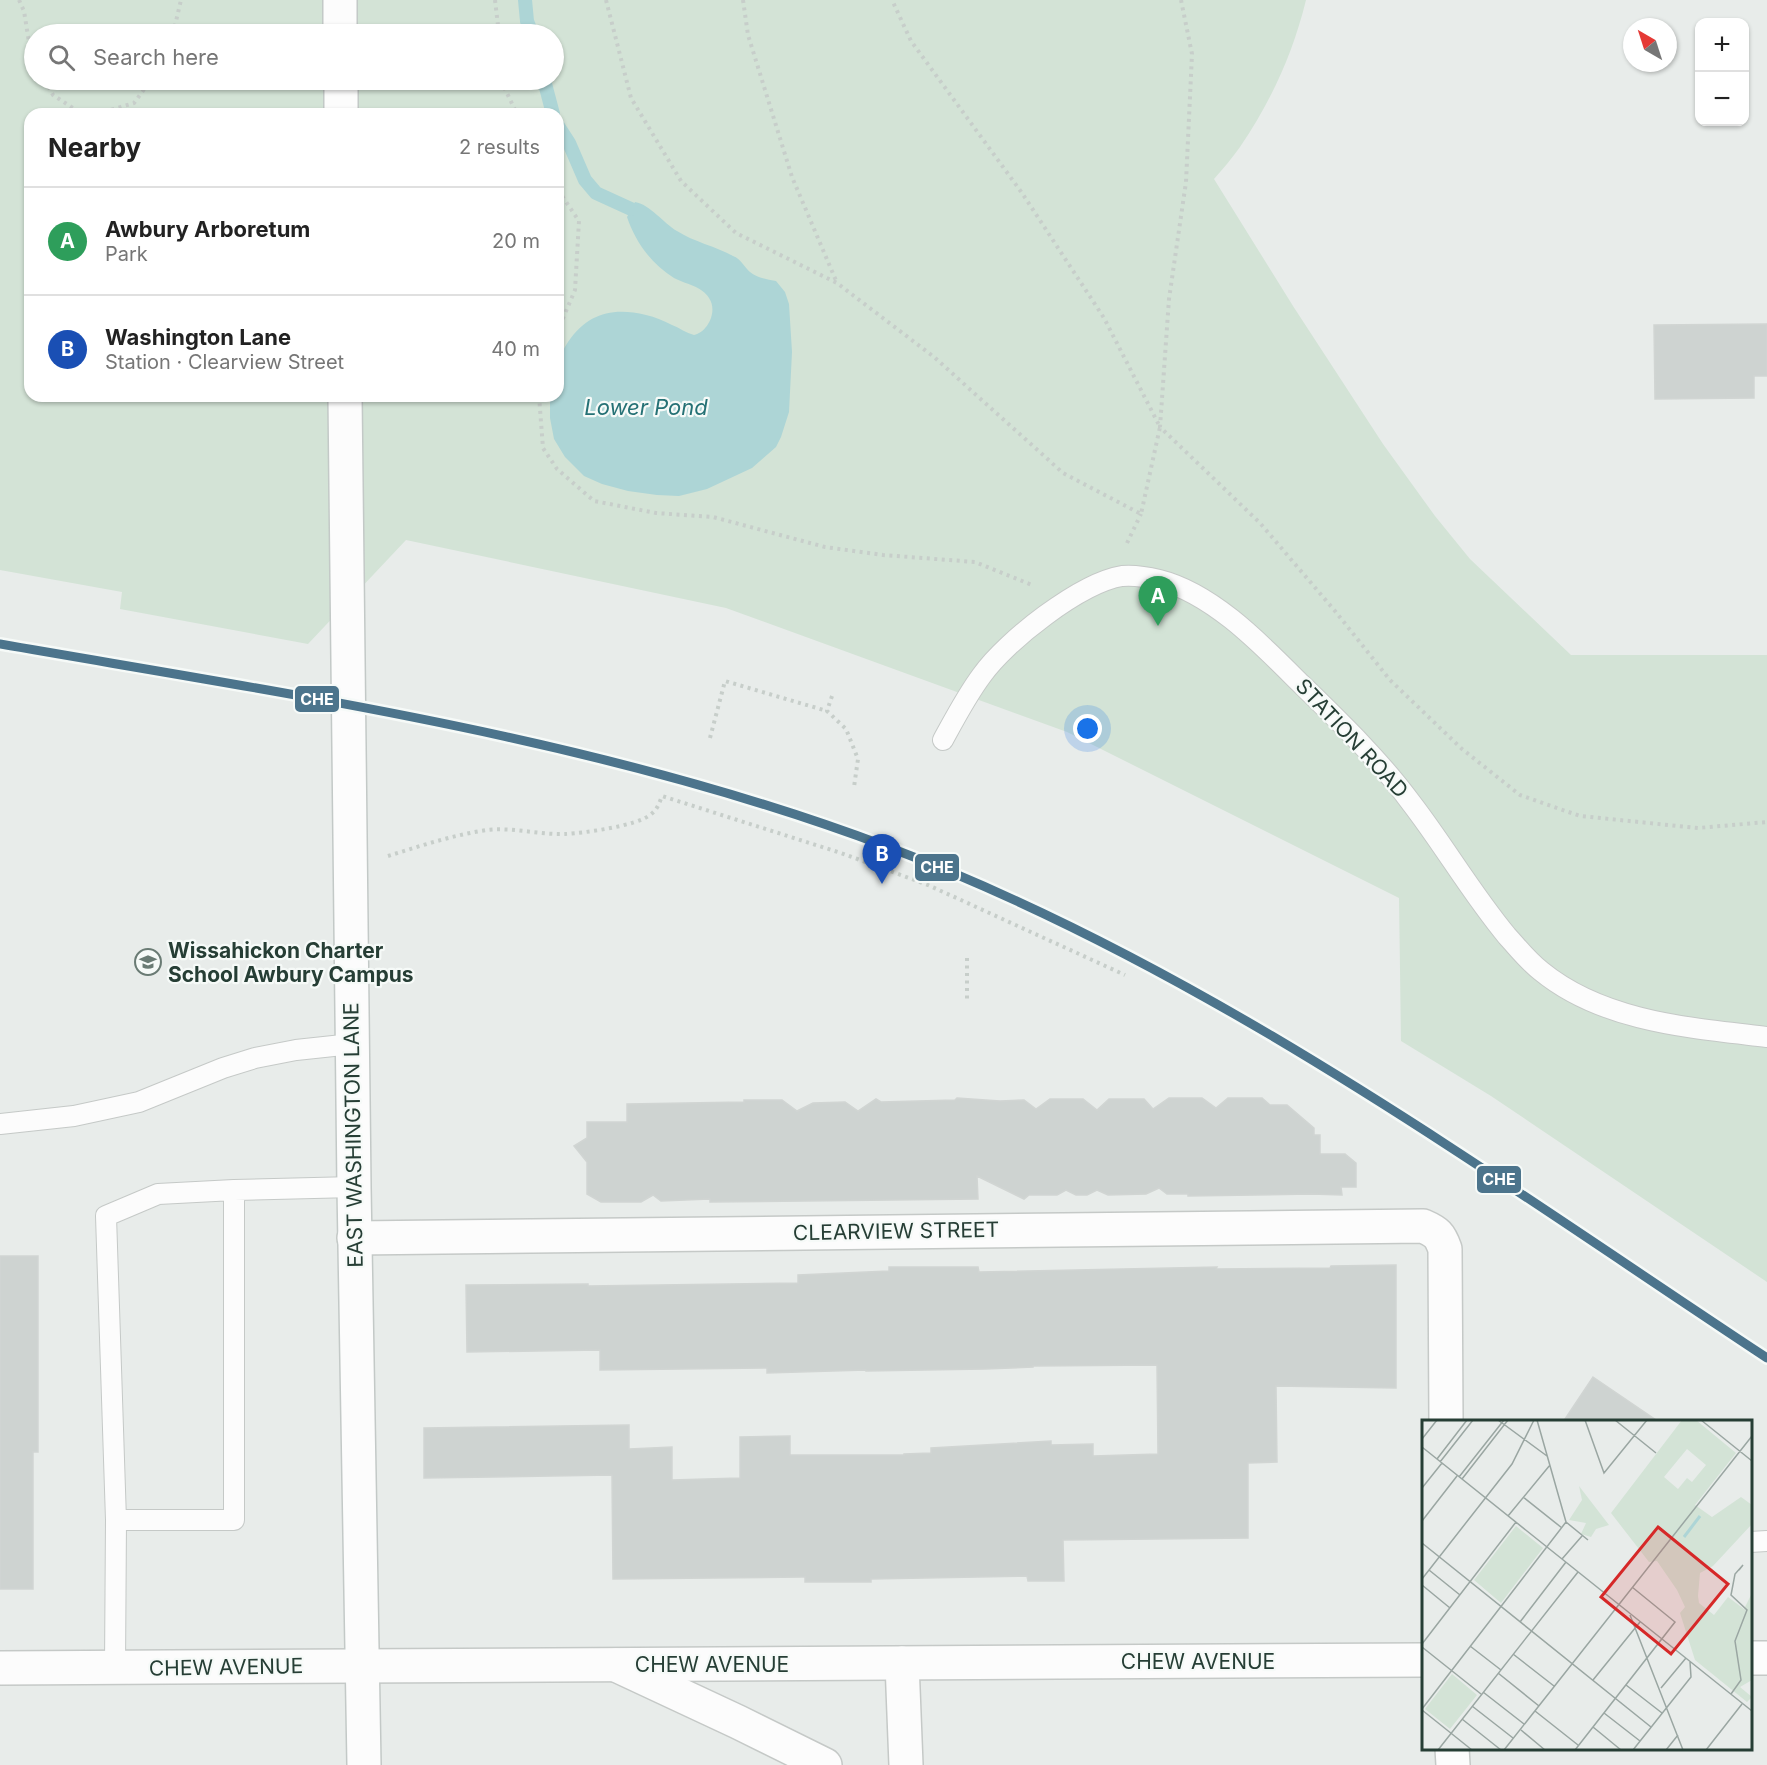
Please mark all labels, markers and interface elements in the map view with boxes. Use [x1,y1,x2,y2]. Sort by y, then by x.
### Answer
north arrow [1623,18,1677,72]
map controls [1695,18,1749,126]
button: + [1695,18,1749,72]
search box [24,24,564,90]
icon: search [45,41,78,74]
text: Search here [93,44,219,70]
button: − [1695,72,1749,126]
text: Nearby [48,132,141,163]
text: 2 results [459,135,540,159]
text: Awbury Arboretum [105,216,310,242]
text: A [60,229,75,253]
text: 20 m [492,229,540,253]
text: Park [105,242,148,266]
text: Washington Lane [105,324,291,350]
text: B [61,337,74,361]
text: 40 m [491,337,540,361]
text: Station · Clearview Street [105,350,344,374]
water label: Lower Pond [584,394,708,420]
pin: A [1138,576,1178,626]
street label: STATION ROAD [1291,673,1413,803]
line badge: CHE [294,685,340,713]
text: CHE [300,689,334,709]
your location [1073,714,1102,743]
pin: B [862,834,902,884]
line badge: CHE [914,853,960,882]
text: CHE [920,857,954,877]
place label: Wissahickon Charter School Awbury Campus [168,938,413,987]
school or university icon: Wissahickon Charter School Awbury Campus [133,947,163,977]
street label: EAST WASHINGTON LANE [338,1002,368,1268]
line badge: CHE [1476,1165,1522,1194]
text: CHE [1482,1169,1516,1189]
street label: CLEARVIEW STREET [793,1217,999,1245]
inset map [1422,1420,1752,1750]
street label: CHEW AVENUE [1121,1649,1275,1674]
street label: CHEW AVENUE [635,1652,789,1677]
street label: CHEW AVENUE [149,1653,303,1681]

